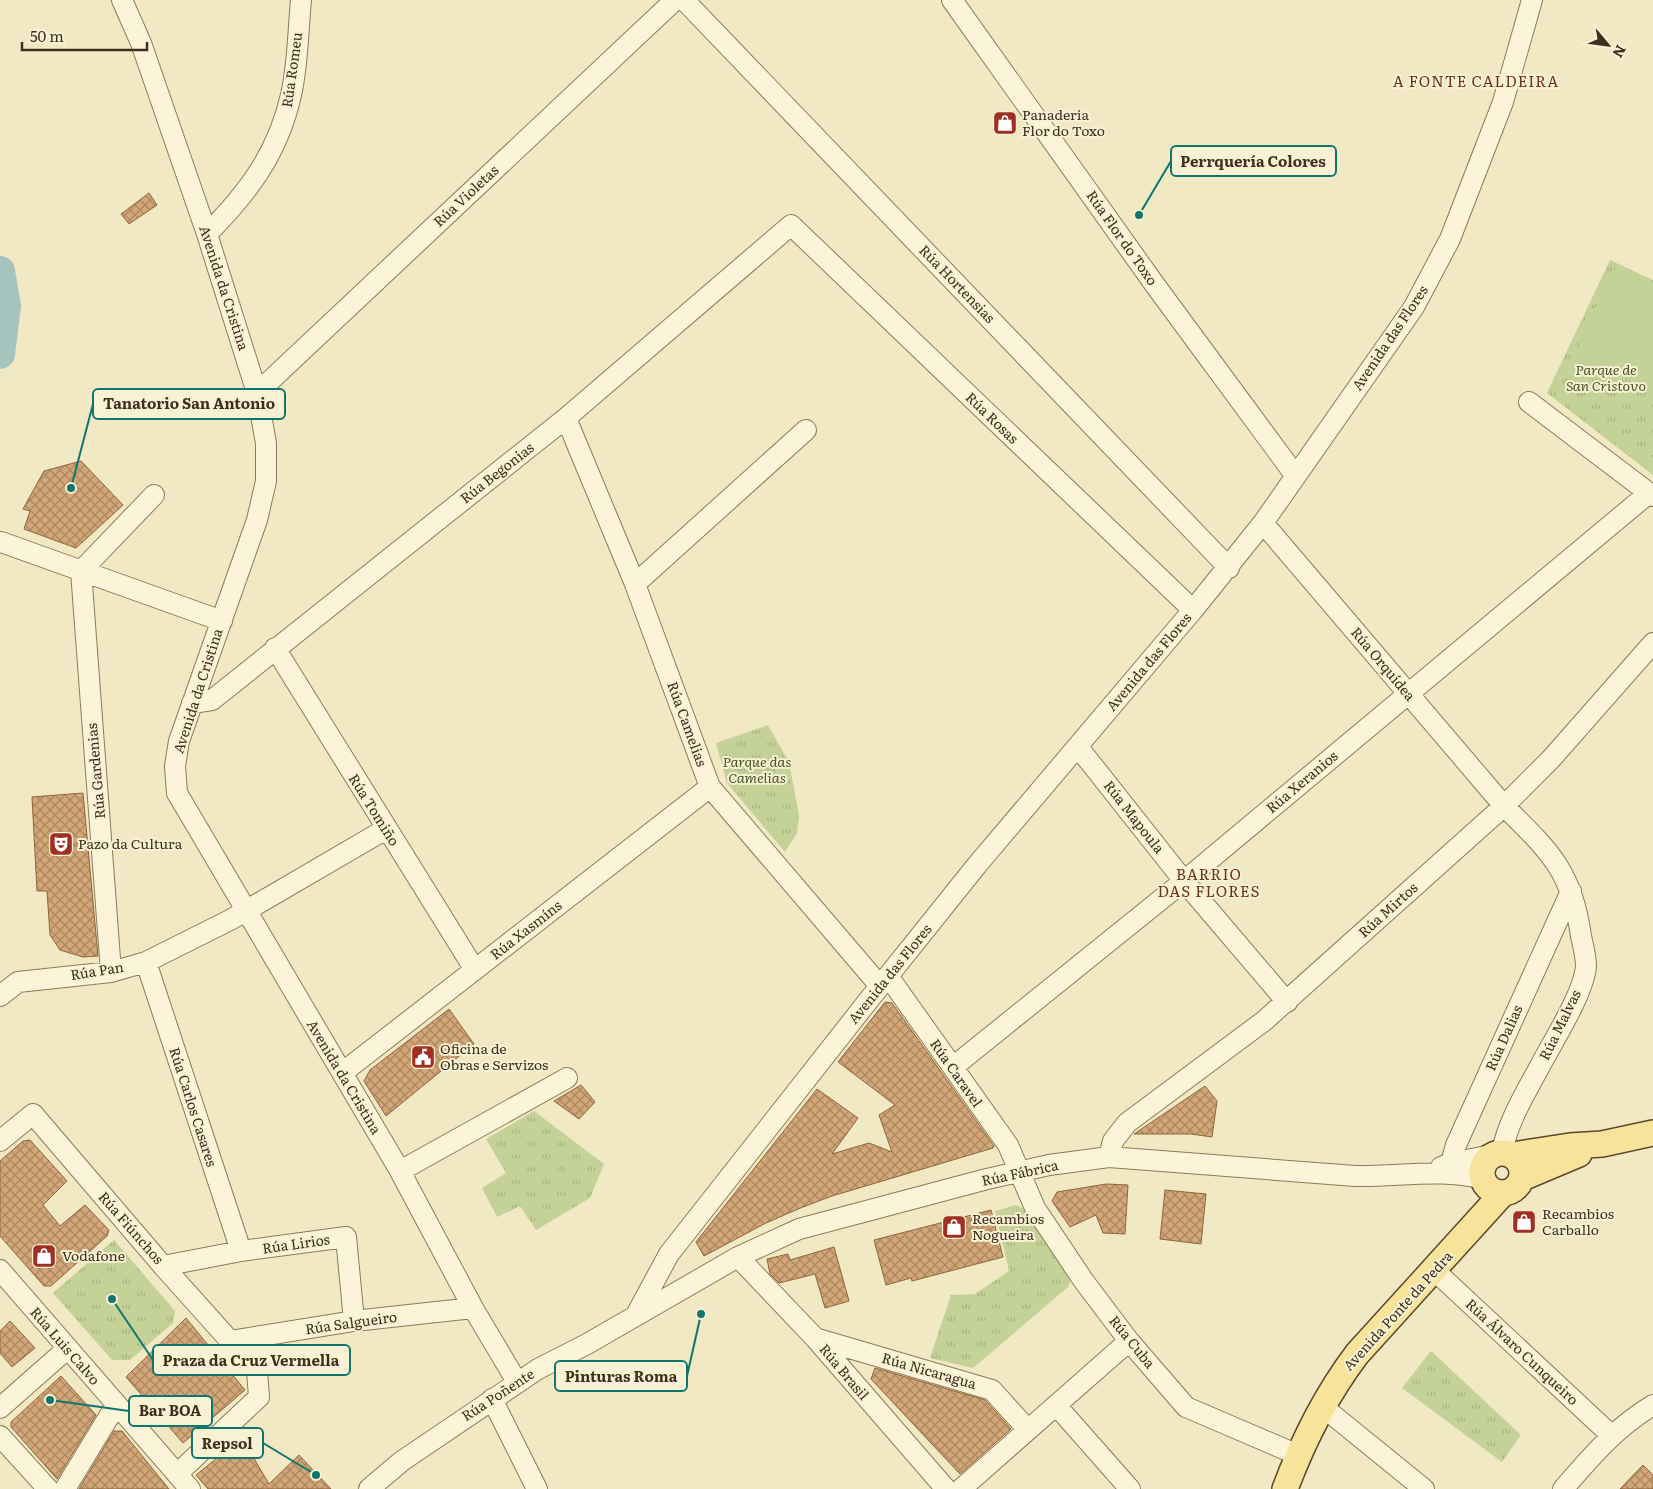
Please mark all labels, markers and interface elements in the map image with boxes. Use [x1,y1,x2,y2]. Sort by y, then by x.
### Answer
scale bar [22,20,148,52]
north arrow [1583,20,1633,70]
text: 50 m [30,24,64,47]
street label: Rúa Romeu [276,31,306,109]
text: N [1609,42,1632,62]
district label: A FONTE CALDEIRA [1393,69,1559,92]
place label: Panadería Flor do Toxo [1022,104,1105,140]
shop icon: Panadería Flor do Toxo [992,110,1018,136]
callout: Perrquería Colores [1171,146,1336,176]
text: Perrquería Colores [1180,149,1326,172]
street label: Rúa Violetas [428,160,502,231]
street label: Rúa Flor do Toxo [1083,186,1163,289]
street label: Avenida da Cristina [195,223,255,353]
street label: Rúa Hortensias [915,240,1000,327]
street label: Avenida das Flores [1347,281,1432,394]
park label: Parque de San Cristovo [1566,359,1646,395]
street label: Rúa Rosas [962,387,1024,448]
callout: Tanatorio San Antonio [93,389,285,419]
text: Tanatorio San Antonio [103,391,275,414]
street label: Rúa Begonias [455,437,537,507]
street label: Avenida das Flores [1101,608,1195,715]
street label: Rúa Orquídea [1347,622,1421,705]
street label: Avenida da Cristina [167,625,227,756]
street label: Rúa Camelias [663,678,713,769]
street label: Rúa Gardenias [81,722,109,820]
street label: Rúa Xeranios [1261,745,1341,817]
park label: Parque das Camelias [722,751,792,787]
street label: Rúa Tomiño [345,769,405,849]
street label: Rúa Mapoula [1100,776,1170,857]
theatre icon: Pazo da Cultura [48,831,74,857]
place label: Pazo da Cultura [78,833,183,853]
district label: BARRIO DAS FLORES [1157,862,1261,902]
street label: Rúa Mirtos [1353,877,1421,941]
street label: Rúa Xasmíns [485,895,565,964]
street label: Avenida das Flores [843,919,936,1027]
street label: Rúa Pan [69,956,125,984]
street label: Rúa Malvas [1533,986,1585,1063]
street label: Rúa Dalias [1480,1002,1526,1074]
street label: Avenida da Cristina [303,1016,387,1138]
street label: Rúa Caravel [926,1034,988,1111]
place label: Oficina de Obras e Servizos [440,1038,548,1074]
street label: Rúa Carlos Casares [165,1044,223,1169]
public building icon: Oficina de Obras e Servizos [410,1044,436,1070]
street label: Rúa Fábrica [980,1154,1061,1190]
street label: Rúa Fiúnchos [95,1187,169,1268]
place label: Recambios Carballo [1542,1203,1614,1239]
place label: Recambios Nogueira [972,1208,1044,1244]
shop icon: Recambios Carballo [1511,1209,1537,1235]
shop icon: Recambios Nogueira [941,1214,967,1240]
street label: Rúa Lirios [261,1228,331,1258]
shop icon: Vodafone [31,1243,57,1269]
place label: Vodafone [62,1245,125,1265]
street label: Avenida Ponte da Pedra [1338,1246,1457,1375]
street label: Rúa Álvaro Cunqueiro [1462,1294,1583,1409]
street label: Rúa Luis Calvo [26,1302,105,1389]
street label: Rúa Salgueiro [304,1306,398,1338]
street label: Rúa Cuba [1105,1311,1161,1372]
street label: Rúa Brasil [815,1339,874,1404]
callout: Praza da Cruz Vermella [153,1345,350,1375]
street label: Rúa Nicaragua [880,1347,979,1393]
text: Praza da Cruz Vermella [163,1348,340,1371]
callout: Pinturas Roma [555,1361,687,1391]
street label: Rúa Poñente [457,1363,538,1425]
text: Pinturas Roma [565,1364,678,1387]
callout: Bar BOA [129,1396,212,1426]
text: Bar BOA [139,1398,202,1421]
callout: Repsol [192,1428,263,1458]
text: Repsol [201,1431,253,1454]

